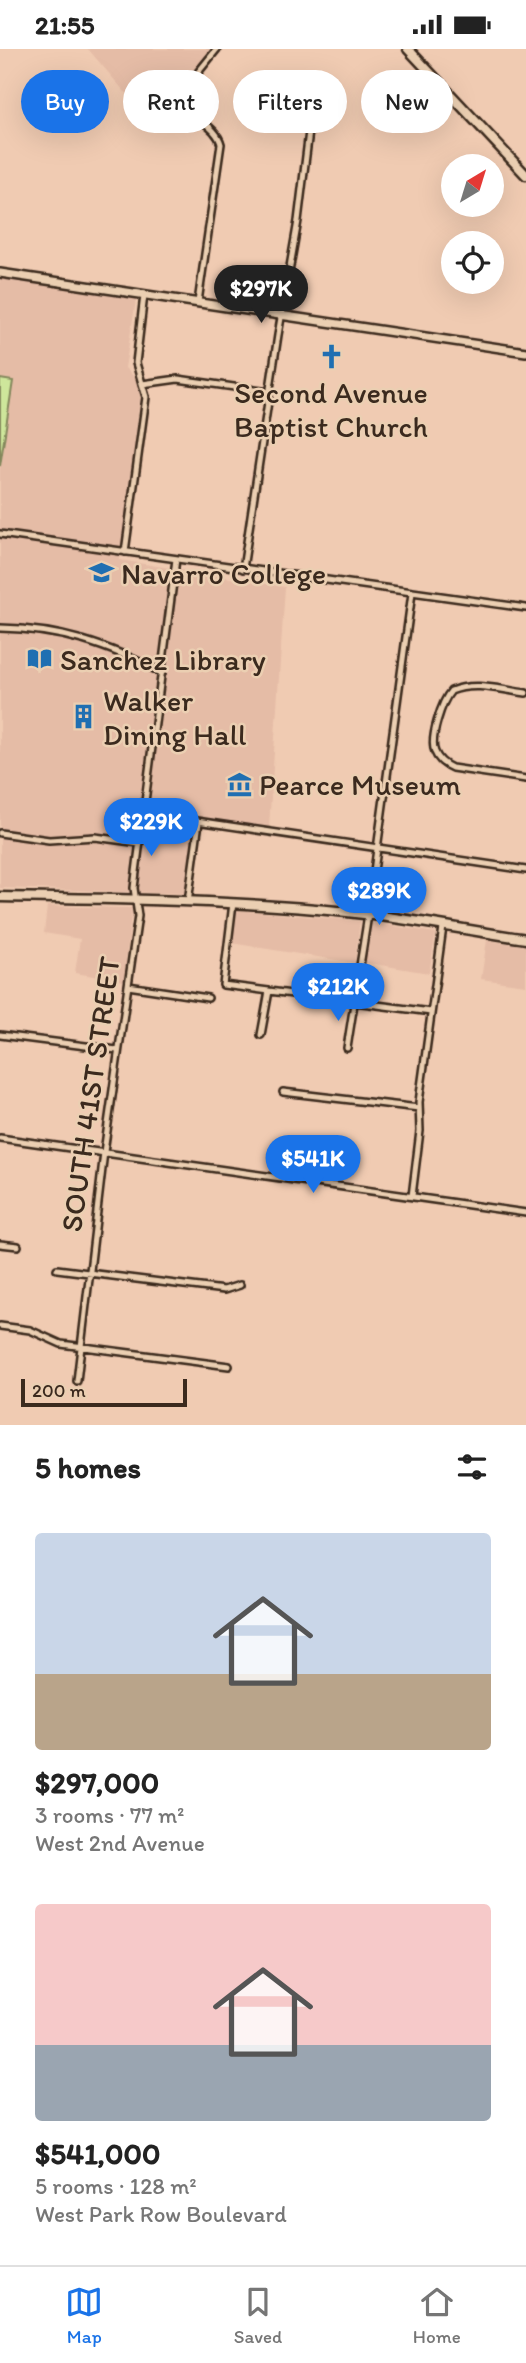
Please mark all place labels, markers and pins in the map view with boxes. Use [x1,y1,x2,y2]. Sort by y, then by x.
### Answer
pin: $297K [212,265,310,325]
church icon: Second Avenue Baptist Church [317,343,345,371]
place label: Second Avenue Baptist Church [234,374,428,445]
place label: Navarro College [121,555,326,592]
school or university icon: Navarro College [87,559,115,587]
place label: Sanchez Library [60,641,266,678]
library icon: Sanchez Library [26,645,54,673]
place label: Walker Dining Hall [103,682,247,753]
building icon: Walker Dining Hall [69,703,97,731]
place label: Pearce Museum [259,766,461,803]
museum icon: Pearce Museum [225,770,253,798]
pin: $229K [102,799,200,858]
pin: $289K [330,867,428,927]
pin: $212K [289,963,387,1023]
pin: $541K [264,1135,362,1195]

